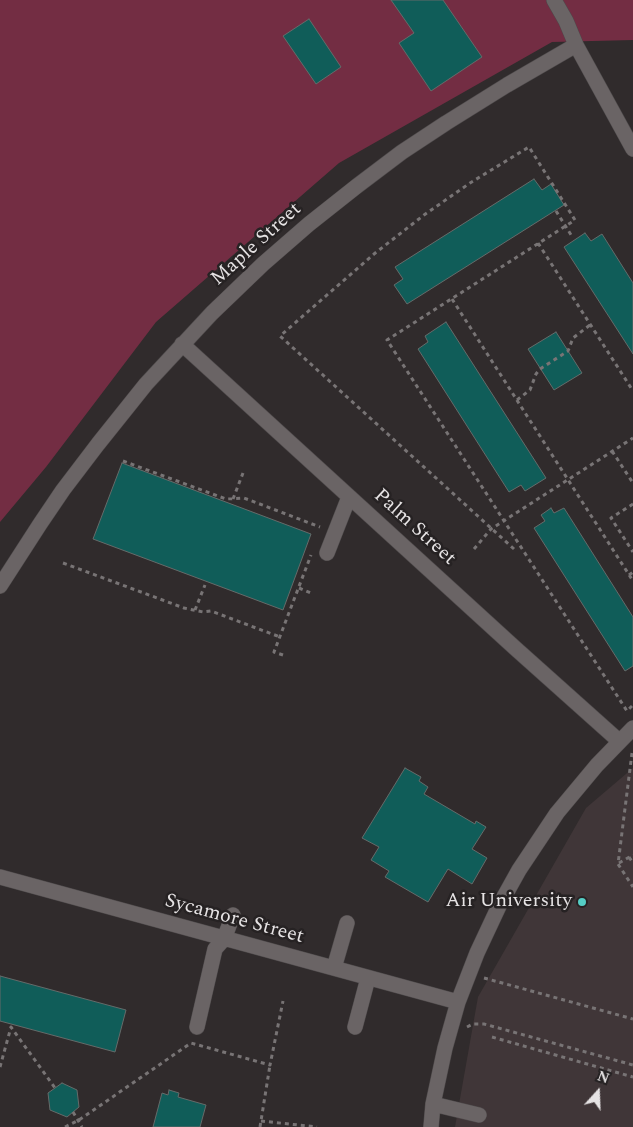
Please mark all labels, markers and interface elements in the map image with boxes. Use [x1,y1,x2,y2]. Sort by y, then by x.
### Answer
street label: Maple Street [207,198,307,292]
street label: Palm Street [368,485,460,571]
street label: Sycamore Street [162,890,306,950]
place label: Air University [445,890,572,914]
marker: Air University [576,896,588,908]
text: N [594,1066,612,1089]
north arrow [573,1067,623,1117]

